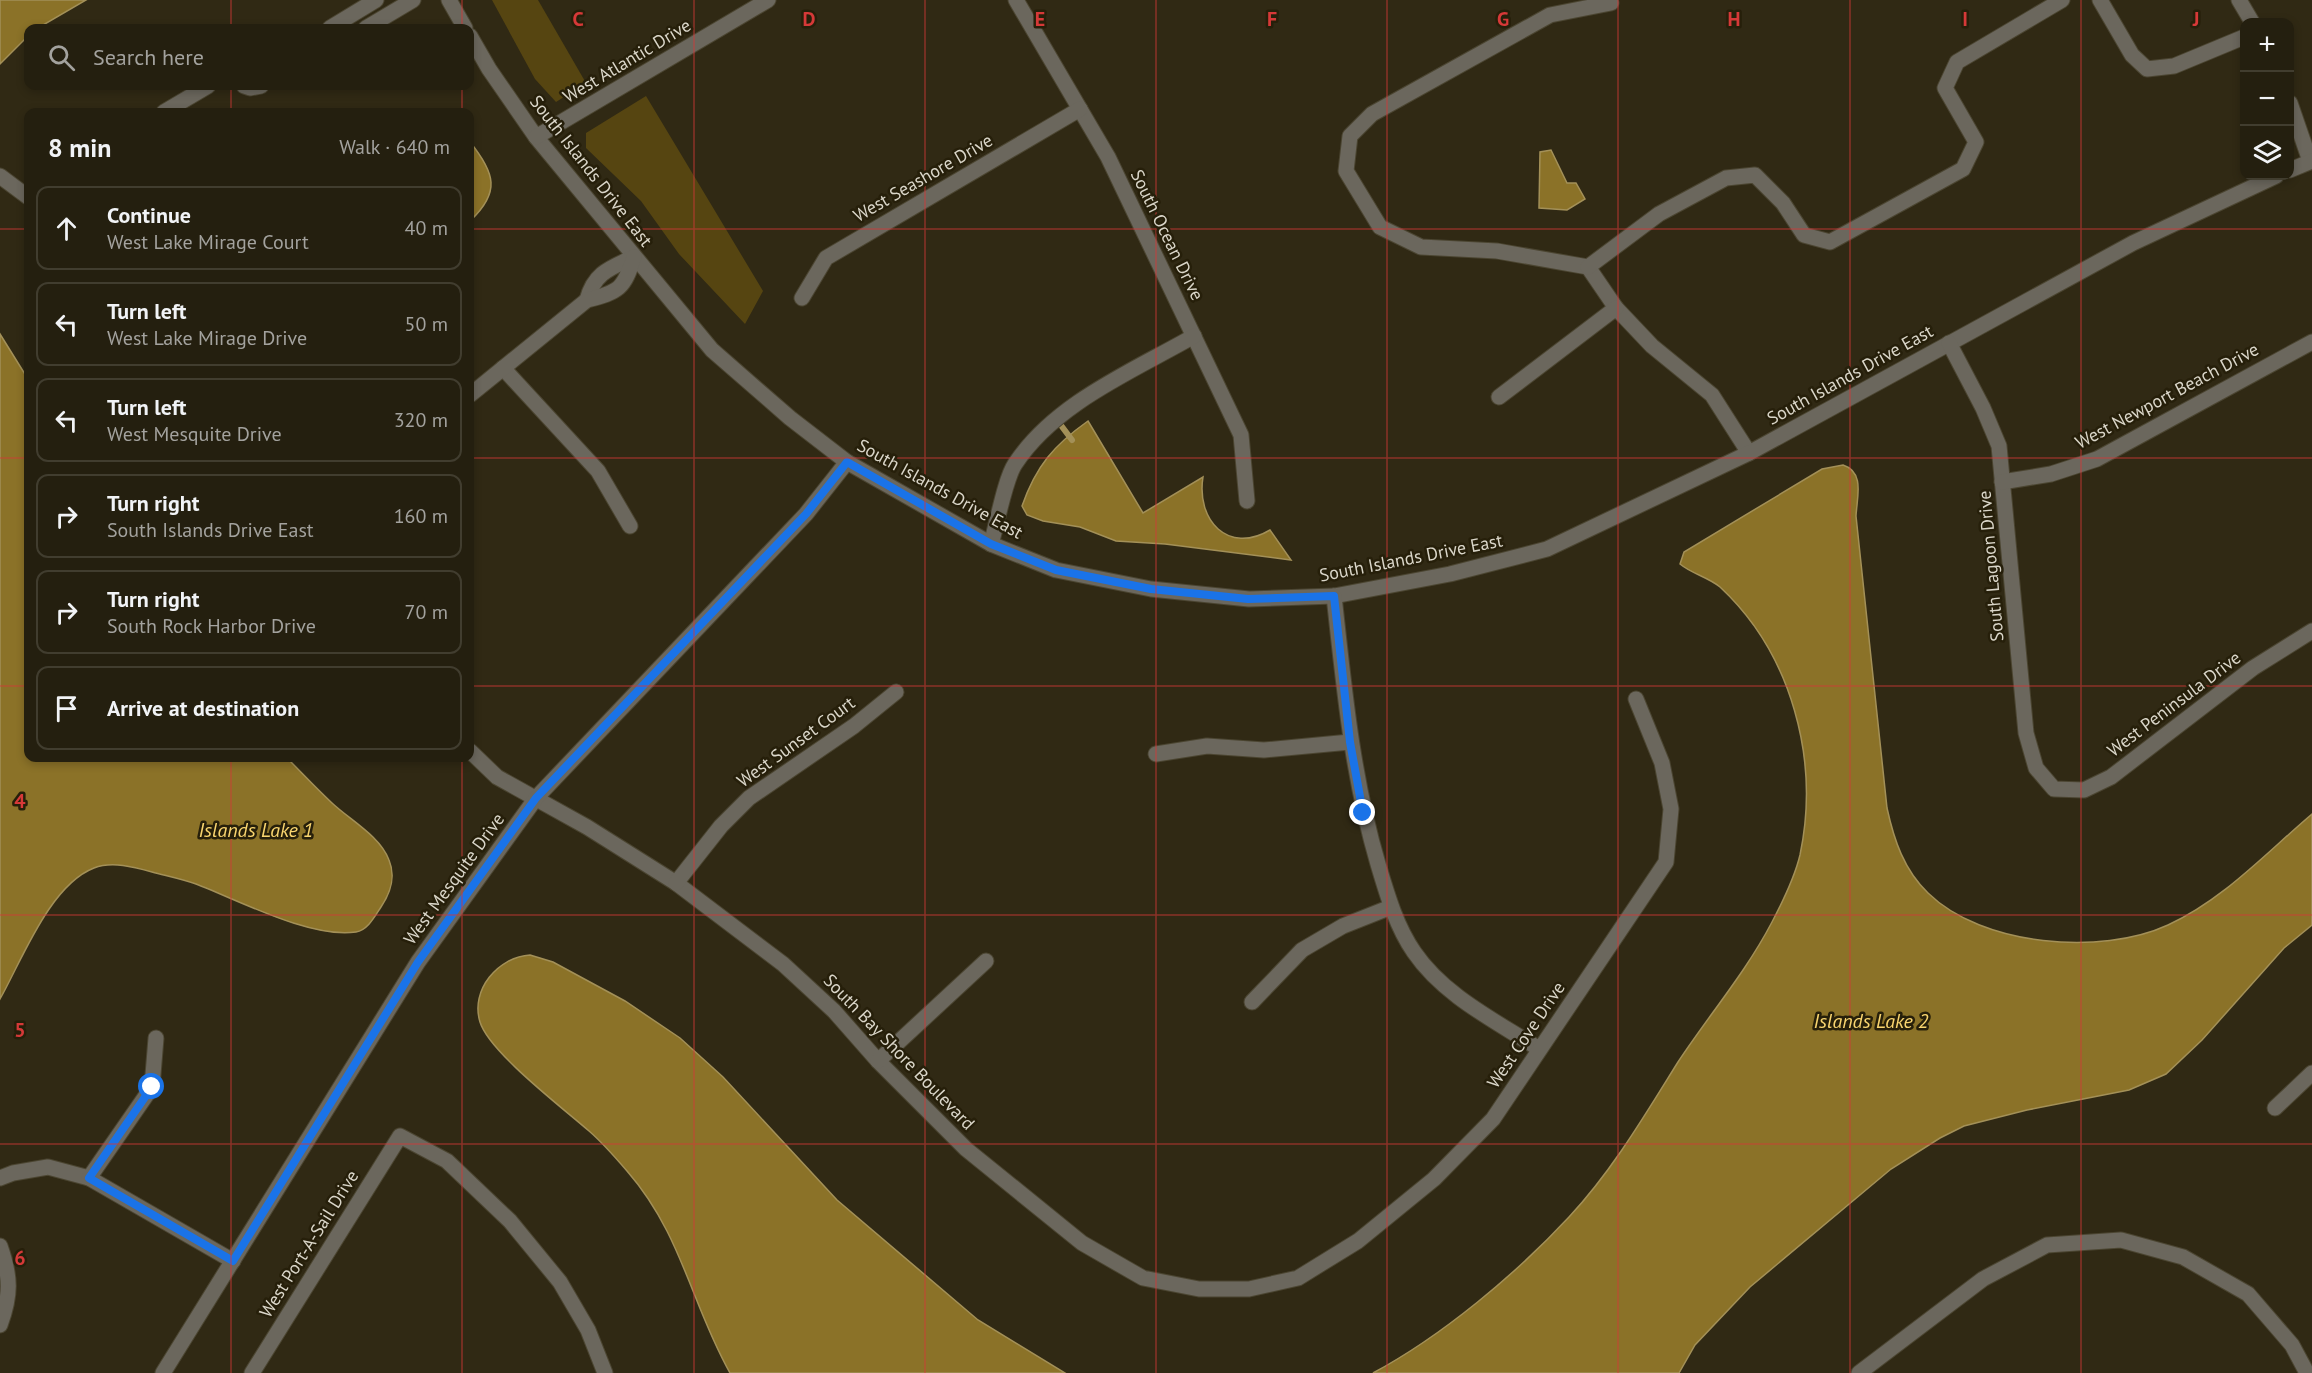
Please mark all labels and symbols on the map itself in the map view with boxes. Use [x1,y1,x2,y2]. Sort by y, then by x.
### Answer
text: C [572,6,584,32]
text: D [803,6,816,32]
text: E [1035,6,1045,32]
text: F [1267,6,1277,32]
text: G [1497,6,1509,32]
text: H [1727,6,1741,32]
text: I [1962,6,1968,32]
text: J [2192,6,2199,32]
street label: West Atlantic Drive [559,13,695,108]
street label: South Islands Drive East [525,90,658,251]
street label: West Seashore Drive [849,128,996,227]
street label: South Ocean Drive [1126,166,1209,304]
street label: South Islands Drive East [1763,319,1937,430]
street label: West Newport Beach Drive [2071,337,2263,454]
street label: South Islands Drive East [853,433,1027,544]
street label: South Lagoon Drive [1972,490,2009,643]
street label: South Islands Drive East [1317,528,1504,587]
street label: West Peninsula Drive [2102,646,2245,761]
street label: West Sunset Court [732,691,859,792]
text: 4 [14,788,26,814]
route end [1349,799,1375,825]
street label: West Mesquite Drive [398,808,509,949]
water label: Islands Lake 1 [199,817,313,843]
street label: South Bay Shore Boulevard [819,969,980,1134]
street label: West Cove Drive [1481,977,1570,1092]
water label: Islands Lake 2 [1814,1008,1929,1034]
text: 5 [14,1017,26,1043]
route start [138,1073,164,1099]
street label: West Port-A-Sail Drive [254,1166,363,1322]
text: 6 [14,1245,26,1271]

